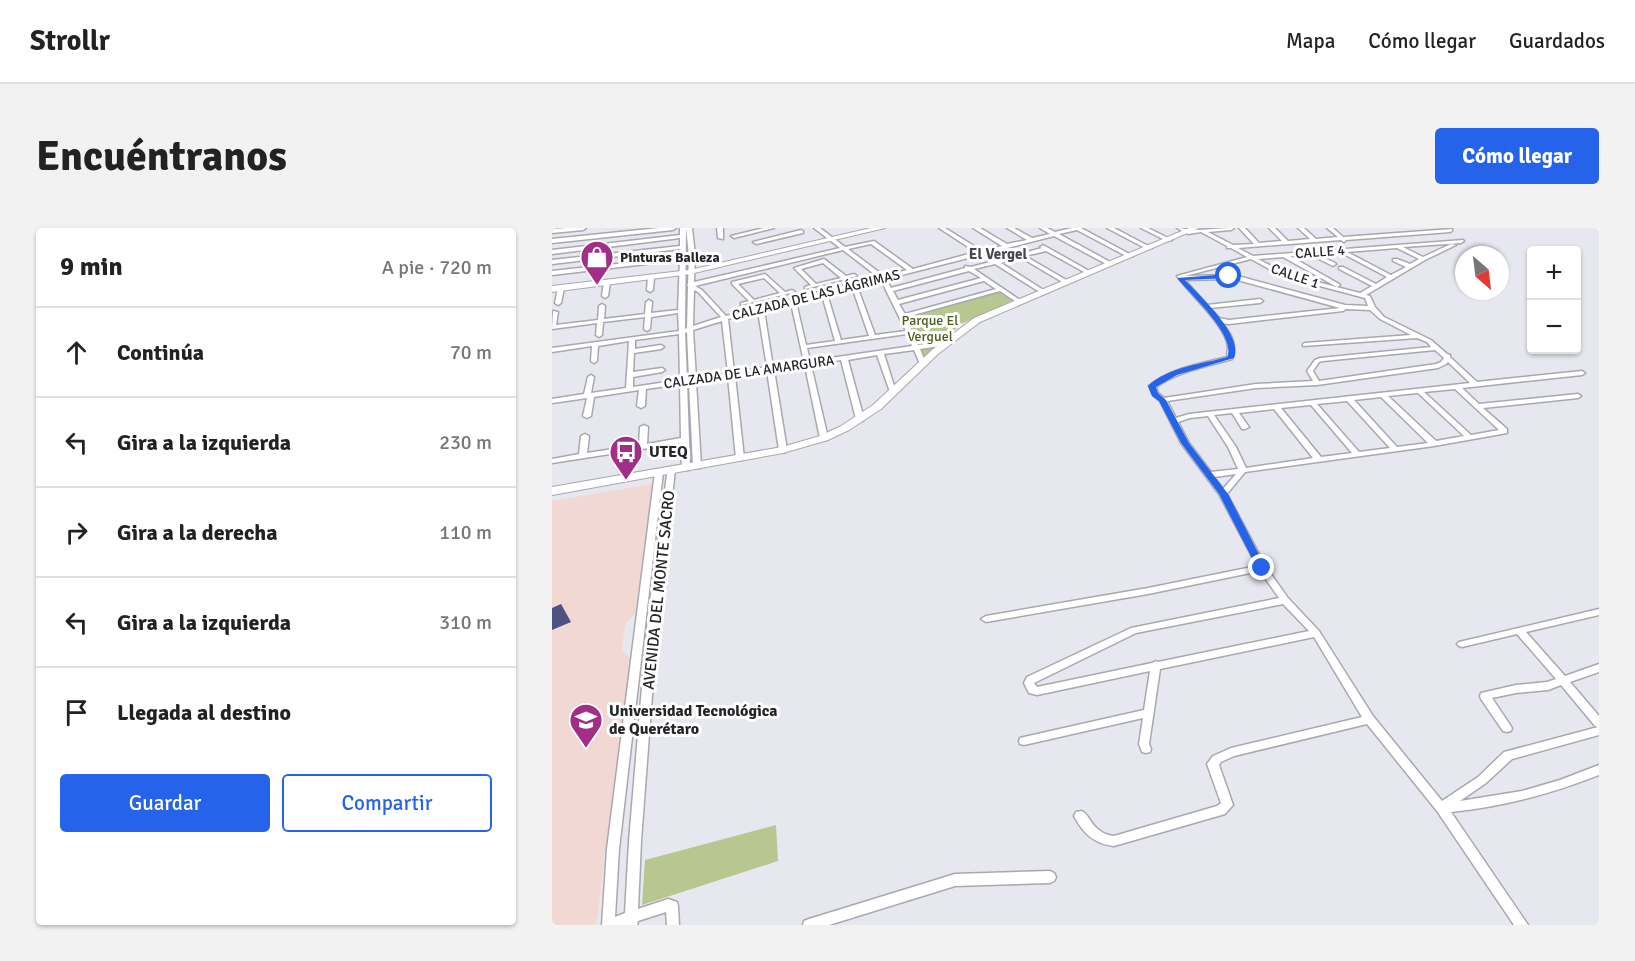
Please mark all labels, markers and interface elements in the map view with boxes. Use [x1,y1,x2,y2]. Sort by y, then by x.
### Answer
text: Strollr [30,24,110,58]
text: Mapa [1286,28,1335,54]
text: Cómo llegar [1368,28,1476,54]
text: Guardados [1509,28,1605,54]
button: Cómo llegar [1435,128,1599,184]
text: Encuéntranos [36,131,287,182]
shop icon: Pinturas Balleza [579,239,615,286]
street label: CALLE 4 [1295,242,1346,262]
district label: El Vergel [969,245,1027,263]
north arrow [1455,246,1509,300]
map controls [1527,246,1581,354]
button: + [1527,246,1581,300]
place label: Pinturas Balleza [620,249,720,266]
text: 9 min [60,251,123,283]
text: A pie · 720 m [382,255,492,280]
street label: CALLE 1 [1269,260,1321,292]
route start [1215,262,1241,288]
street label: CALZADA DE LAS LÁGRIMAS [730,266,902,324]
button: − [1527,300,1581,354]
park label: Parque El Verguel [902,312,958,345]
icon: ahead [60,336,93,369]
text: Continúa [117,339,204,366]
text: 70 m [450,340,492,365]
street label: CALZADA DE LA AMARGURA [663,352,836,392]
icon: left [60,426,93,459]
text: Gira a la izquierda [117,429,291,456]
text: 230 m [439,430,492,455]
bus stop icon: UTEQ [608,434,644,481]
place label: UTEQ [649,442,688,462]
street label: AVENIDA DEL MONTE SACRO [639,489,679,691]
icon: right [60,516,93,549]
text: Gira a la derecha [117,519,278,546]
text: 110 m [439,520,492,545]
route end [1248,554,1274,580]
icon: left [60,606,93,639]
text: Gira a la izquierda [117,609,291,636]
text: 310 m [439,610,492,635]
icon: arrive [60,696,93,729]
text: Llegada al destino [117,699,291,726]
place label: Universidad Tecnológica de Querétaro [609,701,778,739]
school or university icon: Universidad Tecnológica de Querétaro [568,702,604,749]
button: Guardar [60,774,270,832]
button: Compartir [282,774,492,832]

